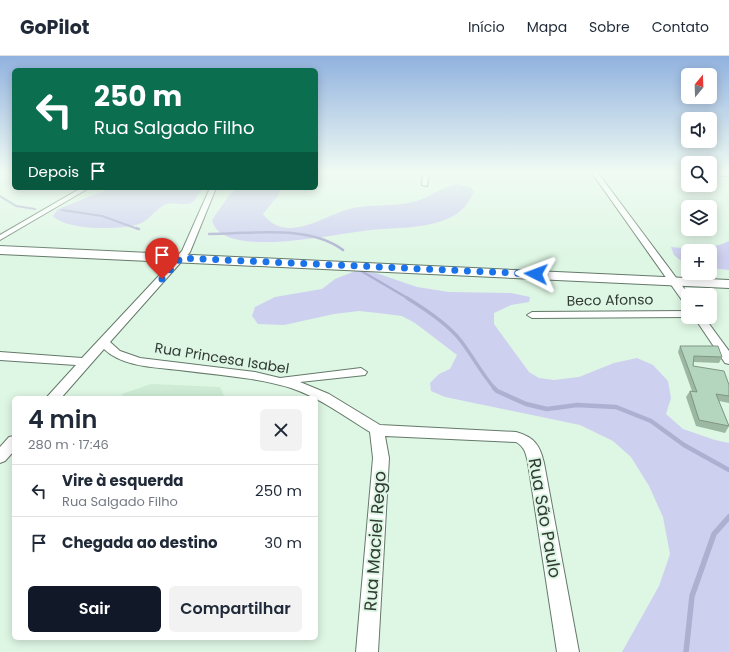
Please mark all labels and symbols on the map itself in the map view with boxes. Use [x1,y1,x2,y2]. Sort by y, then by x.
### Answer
north arrow [681,68,717,104]
pin [145,238,179,279]
position arrow [515,253,557,295]
street label: Beco Afonso [566,289,654,311]
street label: Rua Princesa Isabel [153,337,291,379]
street label: Rua São Paulo [523,456,567,580]
street label: Rua Maciel Rego [358,470,392,612]

